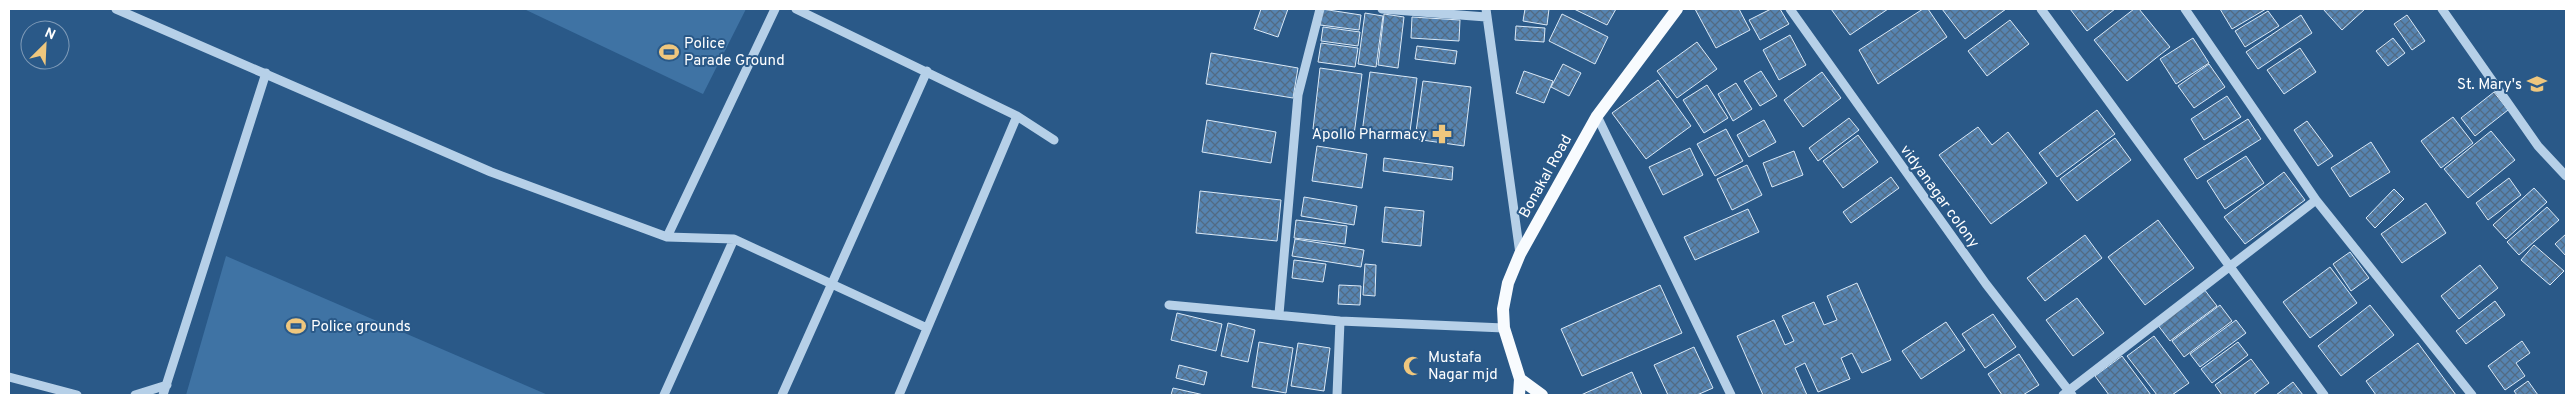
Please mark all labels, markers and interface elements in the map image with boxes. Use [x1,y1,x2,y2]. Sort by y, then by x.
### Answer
north arrow [20,20,70,70]
text: N [42,25,58,44]
place label: Police Parade Ground [684,35,785,71]
sports icon: Police Parade Ground [658,41,680,63]
school or university icon: St. Mary's [2526,73,2548,95]
place label: St. Mary's [2457,76,2522,95]
pharmacy icon: Apollo Pharmacy [1431,123,1453,145]
place label: Apollo Pharmacy [1312,126,1427,145]
street label: Bonakal Road [1516,132,1577,222]
street label: vidyanagar colony [1895,142,1983,252]
sports icon: Police grounds [285,315,307,337]
place label: Police grounds [311,318,411,337]
place label: Mustafa Nagar mjd [1428,349,1498,385]
mosque icon: Mustafa Nagar mjd [1402,355,1424,377]

